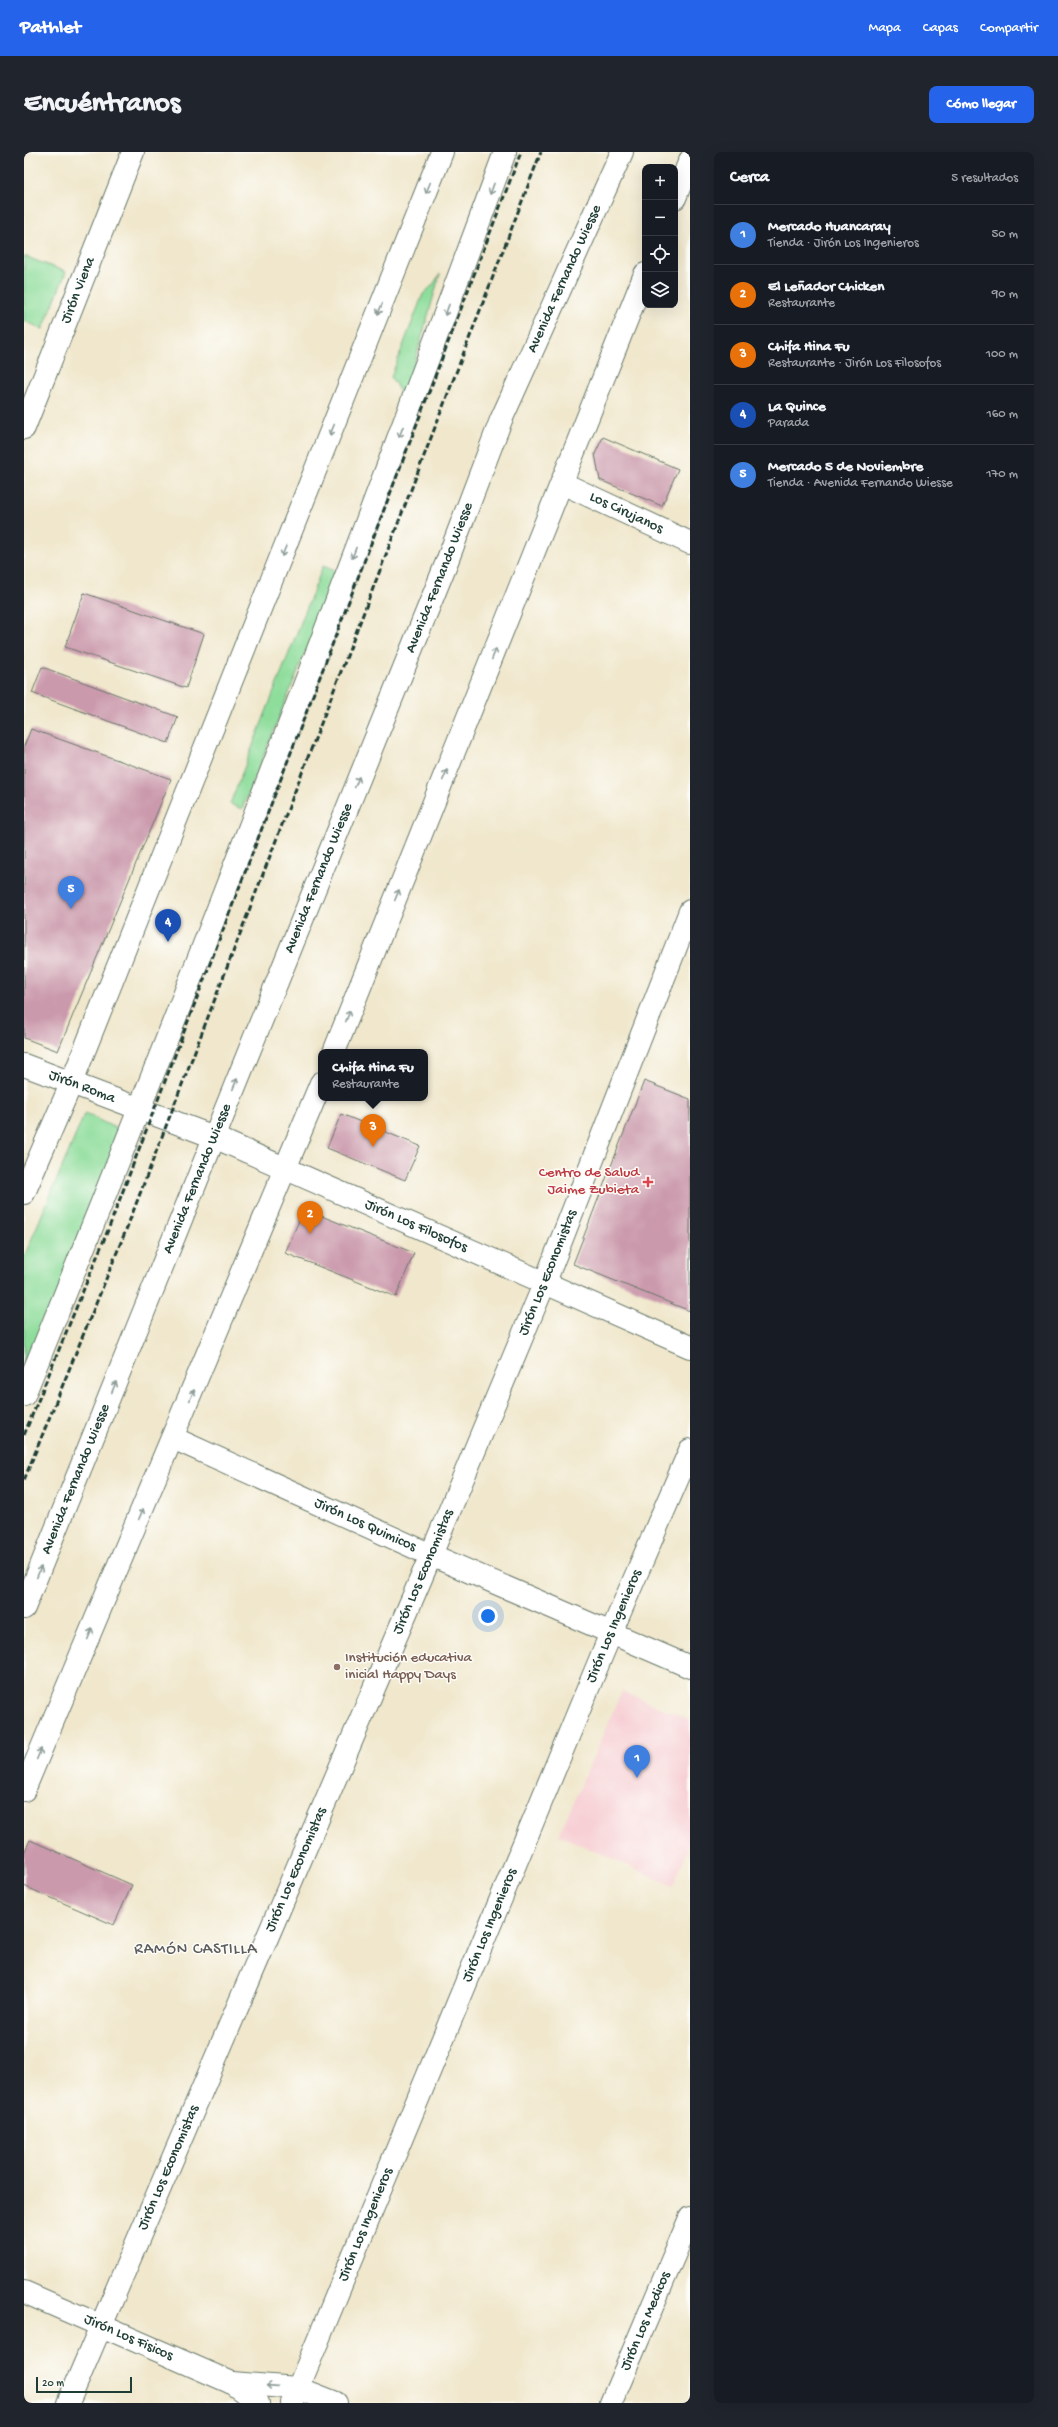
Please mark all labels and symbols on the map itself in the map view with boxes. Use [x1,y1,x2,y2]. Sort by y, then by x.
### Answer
one-way arrow [424,182,431,194]
one-way arrow [487,182,495,194]
street label: Avenida Fernando Wiesse [523,202,606,356]
street label: Jirón Viena [57,254,100,326]
one-way arrow [376,303,383,315]
one-way arrow [442,304,450,316]
one-way arrow [327,423,335,435]
one-way arrow [397,426,405,438]
street label: Los Cirujanos [587,488,666,538]
street label: Avenida Fernando Wiesse [402,500,478,656]
one-way arrow [279,544,287,556]
one-way arrow [350,547,358,559]
one-way arrow [490,649,498,661]
one-way arrow [442,769,450,781]
one-way arrow [354,776,362,788]
street label: Avenida Fernando Wiesse [281,800,357,956]
pin: 5 [58,876,84,909]
one-way arrow [393,890,401,902]
pin: 4 [155,909,181,942]
one-way arrow [345,1010,352,1022]
street label: Jirón Roma [46,1066,118,1108]
one-way arrow [232,1079,240,1091]
street label: Avenida Fernando Wiesse [159,1101,236,1256]
pin: 3 [360,1114,386,1147]
place label: Centro de Salud Jaime Zubieta [539,1164,640,1199]
marker: Centro de Salud Jaime Zubieta [642,1176,654,1188]
street label: Jirón Los Filosofos [362,1196,471,1257]
pin: 2 [297,1201,323,1234]
street label: Jirón Los Economistas [515,1207,581,1338]
one-way arrow [111,1381,119,1393]
one-way arrow [188,1389,196,1401]
street label: Avenida Fernando Wiesse [38,1401,115,1557]
street label: Jirón Los Quimicos [311,1494,419,1556]
street label: Jirón Los Economistas [389,1506,458,1637]
one-way arrow [138,1509,145,1521]
street label: Jirón Los Ingenieros [582,1566,646,1685]
one-way arrow [35,1567,43,1579]
your location [478,1606,498,1626]
one-way arrow [87,1628,94,1640]
place label: Institución educativa inicial Happy Days [345,1649,473,1684]
marker: Institución educativa inicial Happy Days [332,1662,342,1672]
pin: 1 [624,1745,650,1778]
one-way arrow [36,1748,44,1760]
street label: Jirón Los Economistas [262,1804,331,1935]
street label: Jirón Los Ingenieros [458,1865,522,1985]
district label: RAMÓN CASTILLA [134,1941,258,1960]
street label: Jirón Los Economistas [134,2102,204,2233]
street label: Jirón Los Ingenieros [334,2165,398,2284]
street label: Jirón Los Medicos [617,2268,675,2373]
street label: Jirón Los Fisicos [81,2310,176,2365]
scale bar [36,2375,132,2394]
one-way arrow [266,2382,279,2389]

